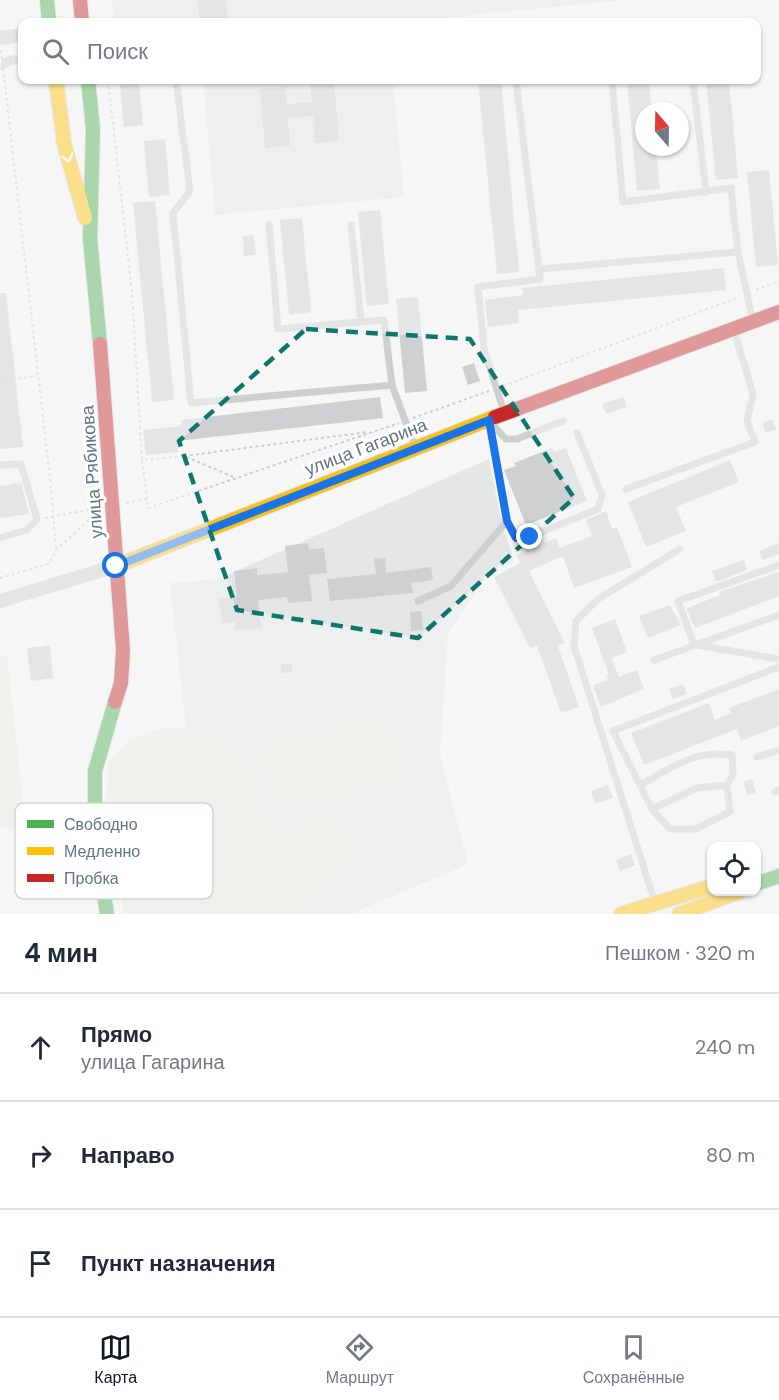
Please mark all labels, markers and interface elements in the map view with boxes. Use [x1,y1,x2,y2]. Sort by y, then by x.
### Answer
search box [18,18,761,84]
icon: search [39,35,72,68]
text: Поиск [87,37,148,66]
north arrow [635,102,689,156]
one-way arrow [61,152,73,163]
street label: улица Рябикова [75,404,109,539]
street label: улица Гагарина [301,412,432,481]
route end [516,523,542,549]
route start [102,552,128,578]
legend [15,803,213,899]
text: Свободно [64,814,138,835]
text: Медленно [64,841,140,862]
map controls [707,842,761,896]
button: locate [707,842,761,896]
text: Пробка [64,868,119,889]
text: 4 мин [24,936,98,970]
text: Пешком · 320 m [605,940,755,966]
text: Прямо [81,1020,152,1049]
icon: ahead [24,1031,57,1064]
text: 240 m [695,1034,755,1060]
text: улица Гагарина [81,1049,225,1075]
icon: right [24,1139,57,1172]
text: Направо [81,1141,175,1170]
text: 80 m [706,1142,755,1168]
icon: arrive [24,1247,57,1280]
text: Пункт назначения [81,1249,276,1278]
tab: Карта [94,1331,137,1388]
tab: Маршрут [326,1331,394,1388]
tab: Сохранённые [583,1331,685,1388]

